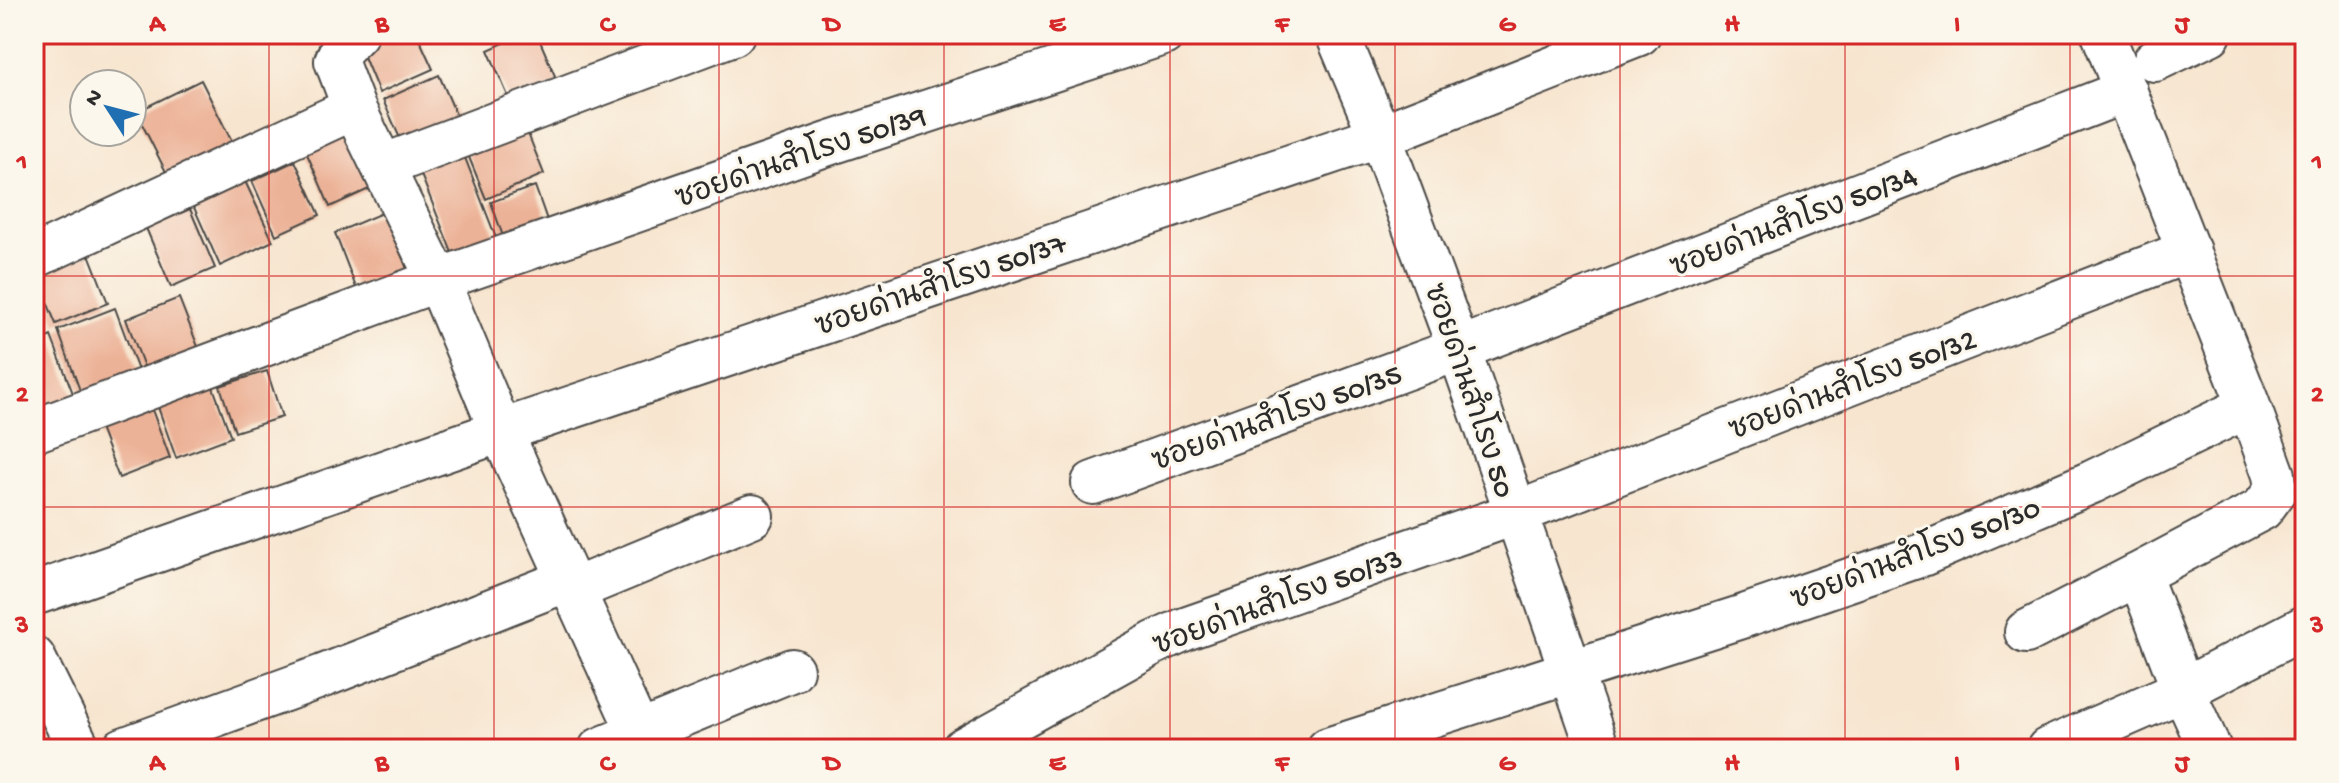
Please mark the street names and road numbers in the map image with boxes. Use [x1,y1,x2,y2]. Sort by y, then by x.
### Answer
street label: ซอยด่านสำโรง 50/39 [670,93,931,218]
street label: ซอยด่านสำโรง 50/34 [1664,154,1923,287]
street label: ซอยด่านสำโรง 50/37 [809,221,1073,347]
street label: ซอยด่านสำโรง 50 [1414,277,1526,503]
street label: ซอยด่านสำโรง 50/32 [1723,317,1982,450]
street label: ซอยด่านสำโรง 50/35 [1146,352,1407,482]
street label: ซอยด่านสำโรง 50/30 [1785,486,2046,620]
street label: ซอยด่านสำโรง 50/33 [1147,536,1408,666]

